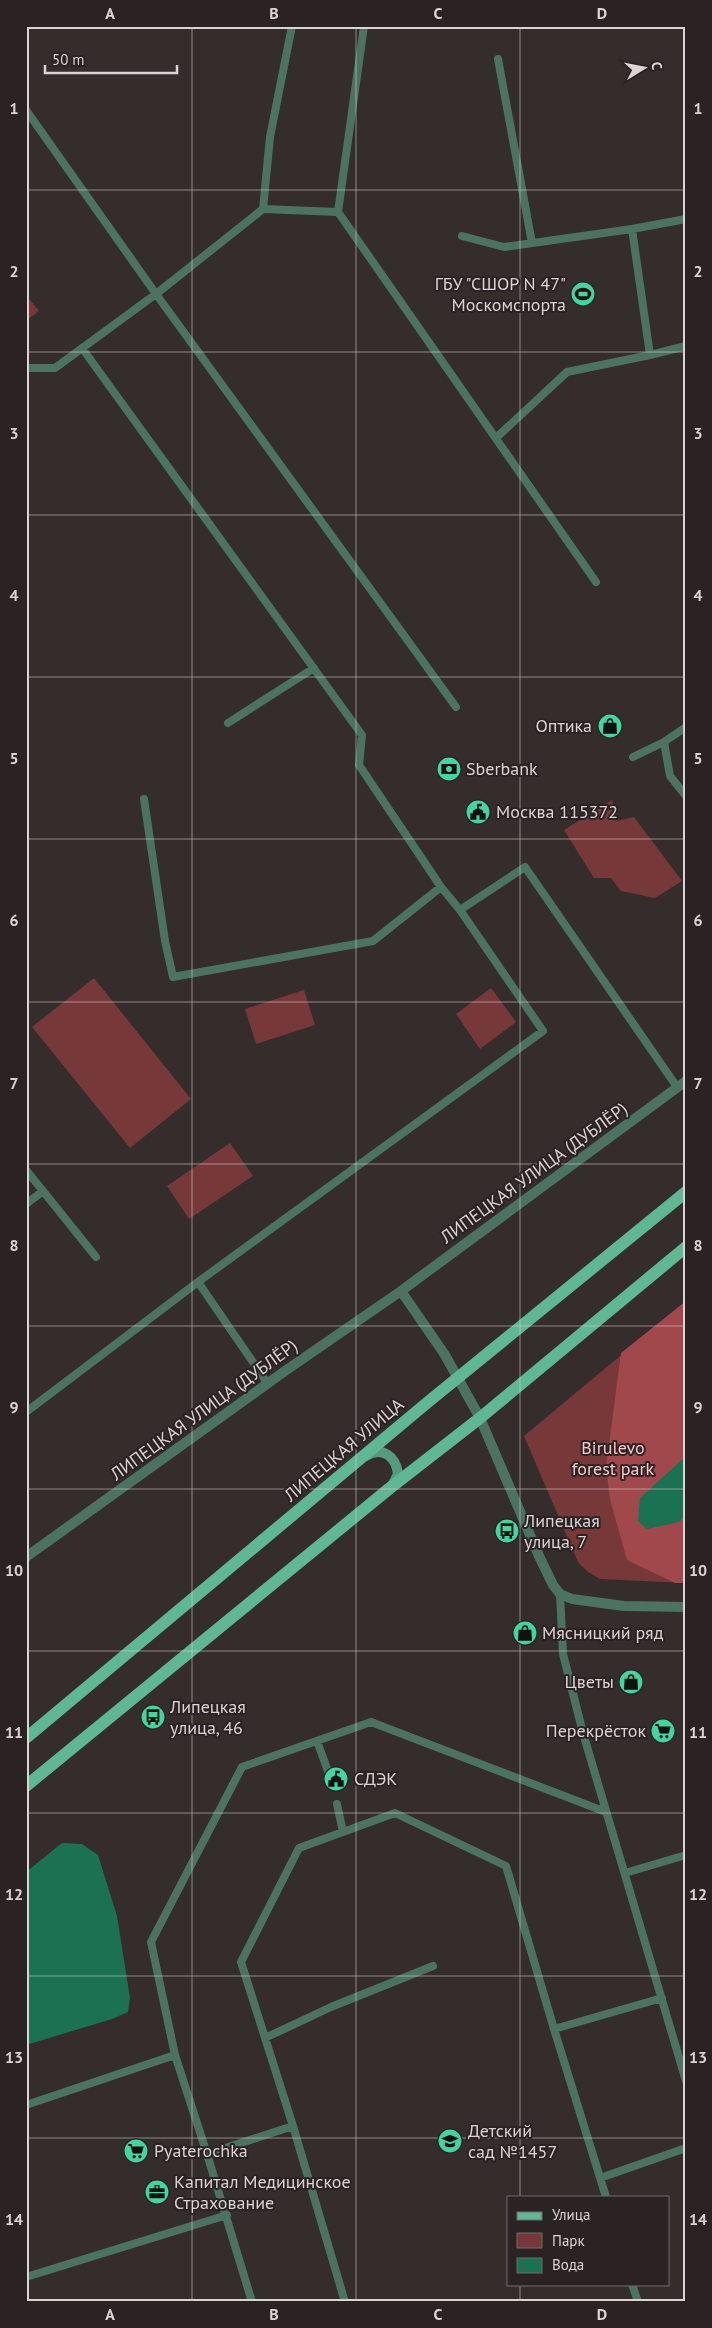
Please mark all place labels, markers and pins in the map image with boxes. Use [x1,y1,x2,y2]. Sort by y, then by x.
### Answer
place label: ГБУ "СШОР N 47" Москомспорта [435,272,566,316]
sports icon: ГБУ "СШОР N 47" Москомспорта [570,281,596,307]
shop icon: Оптика [597,713,623,739]
place label: Оптика [536,714,592,737]
bank icon: Sberbank [436,756,462,782]
place label: Sberbank [466,757,538,780]
public building icon: Москва 115372 [465,799,491,825]
place label: Москва 115372 [496,800,618,823]
place label: Липецкая улица, 7 [523,1509,600,1553]
bus stop icon: Липецкая улица, 7 [494,1518,520,1544]
shop icon: Мясницкий ряд [512,1620,538,1646]
place label: Мясницкий ряд [542,1621,664,1644]
shop icon: Цветы [618,1669,644,1695]
place label: Цветы [564,1670,614,1693]
place label: Липецкая улица, 46 [169,1695,246,1739]
bus stop icon: Липецкая улица, 46 [140,1704,166,1730]
supermarket icon: Перекрёсток [650,1718,676,1744]
place label: Перекрёсток [546,1719,646,1742]
public building icon: СДЭК [323,1766,349,1792]
place label: СДЭК [354,1767,397,1790]
place label: Детский сад №1457 [468,2119,557,2163]
school or university icon: Детский сад №1457 [437,2128,463,2154]
supermarket icon: Pyaterochka [123,2138,149,2164]
place label: Pyaterochka [154,2139,248,2162]
place label: Капитал Медицинское Страхование [174,2170,351,2214]
office icon: Капитал Медицинское Страхование [144,2179,170,2205]

